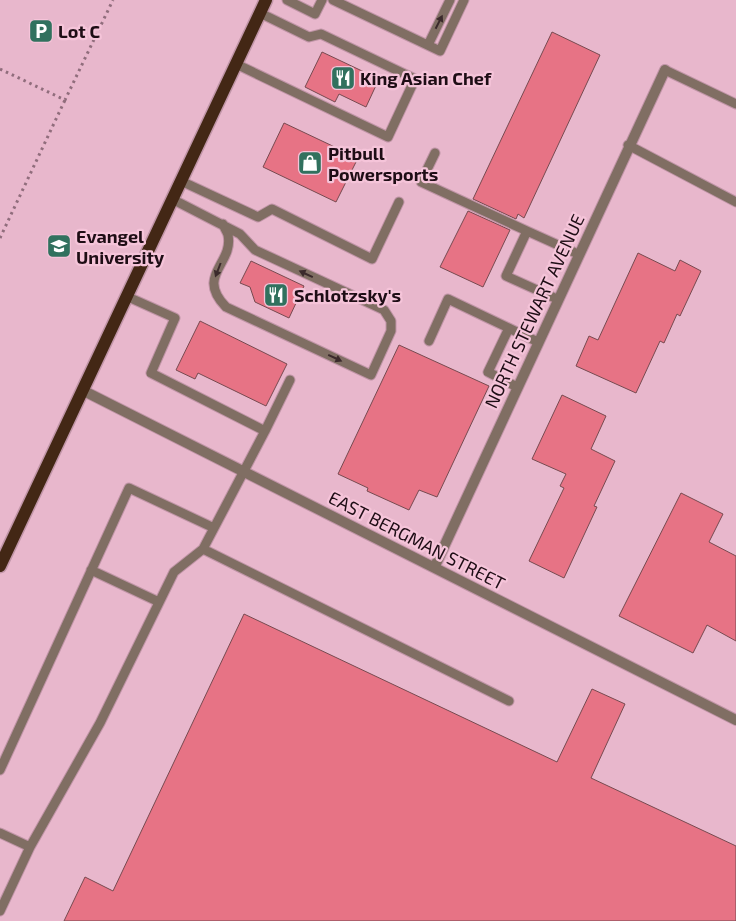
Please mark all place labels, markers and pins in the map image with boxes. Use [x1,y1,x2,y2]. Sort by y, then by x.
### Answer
parking icon: Lot C [28,18,54,44]
place label: Lot C [58,20,100,42]
restaurant icon: King Asian Chef [330,65,356,91]
place label: King Asian Chef [360,67,492,89]
place label: Pitbull Powersports [328,142,438,185]
shop icon: Pitbull Powersports [297,150,323,176]
place label: Evangel University [76,225,165,268]
school or university icon: Evangel University [46,233,72,259]
restaurant icon: Schlotzsky's [263,282,289,308]
place label: Schlotzsky's [294,284,401,306]

